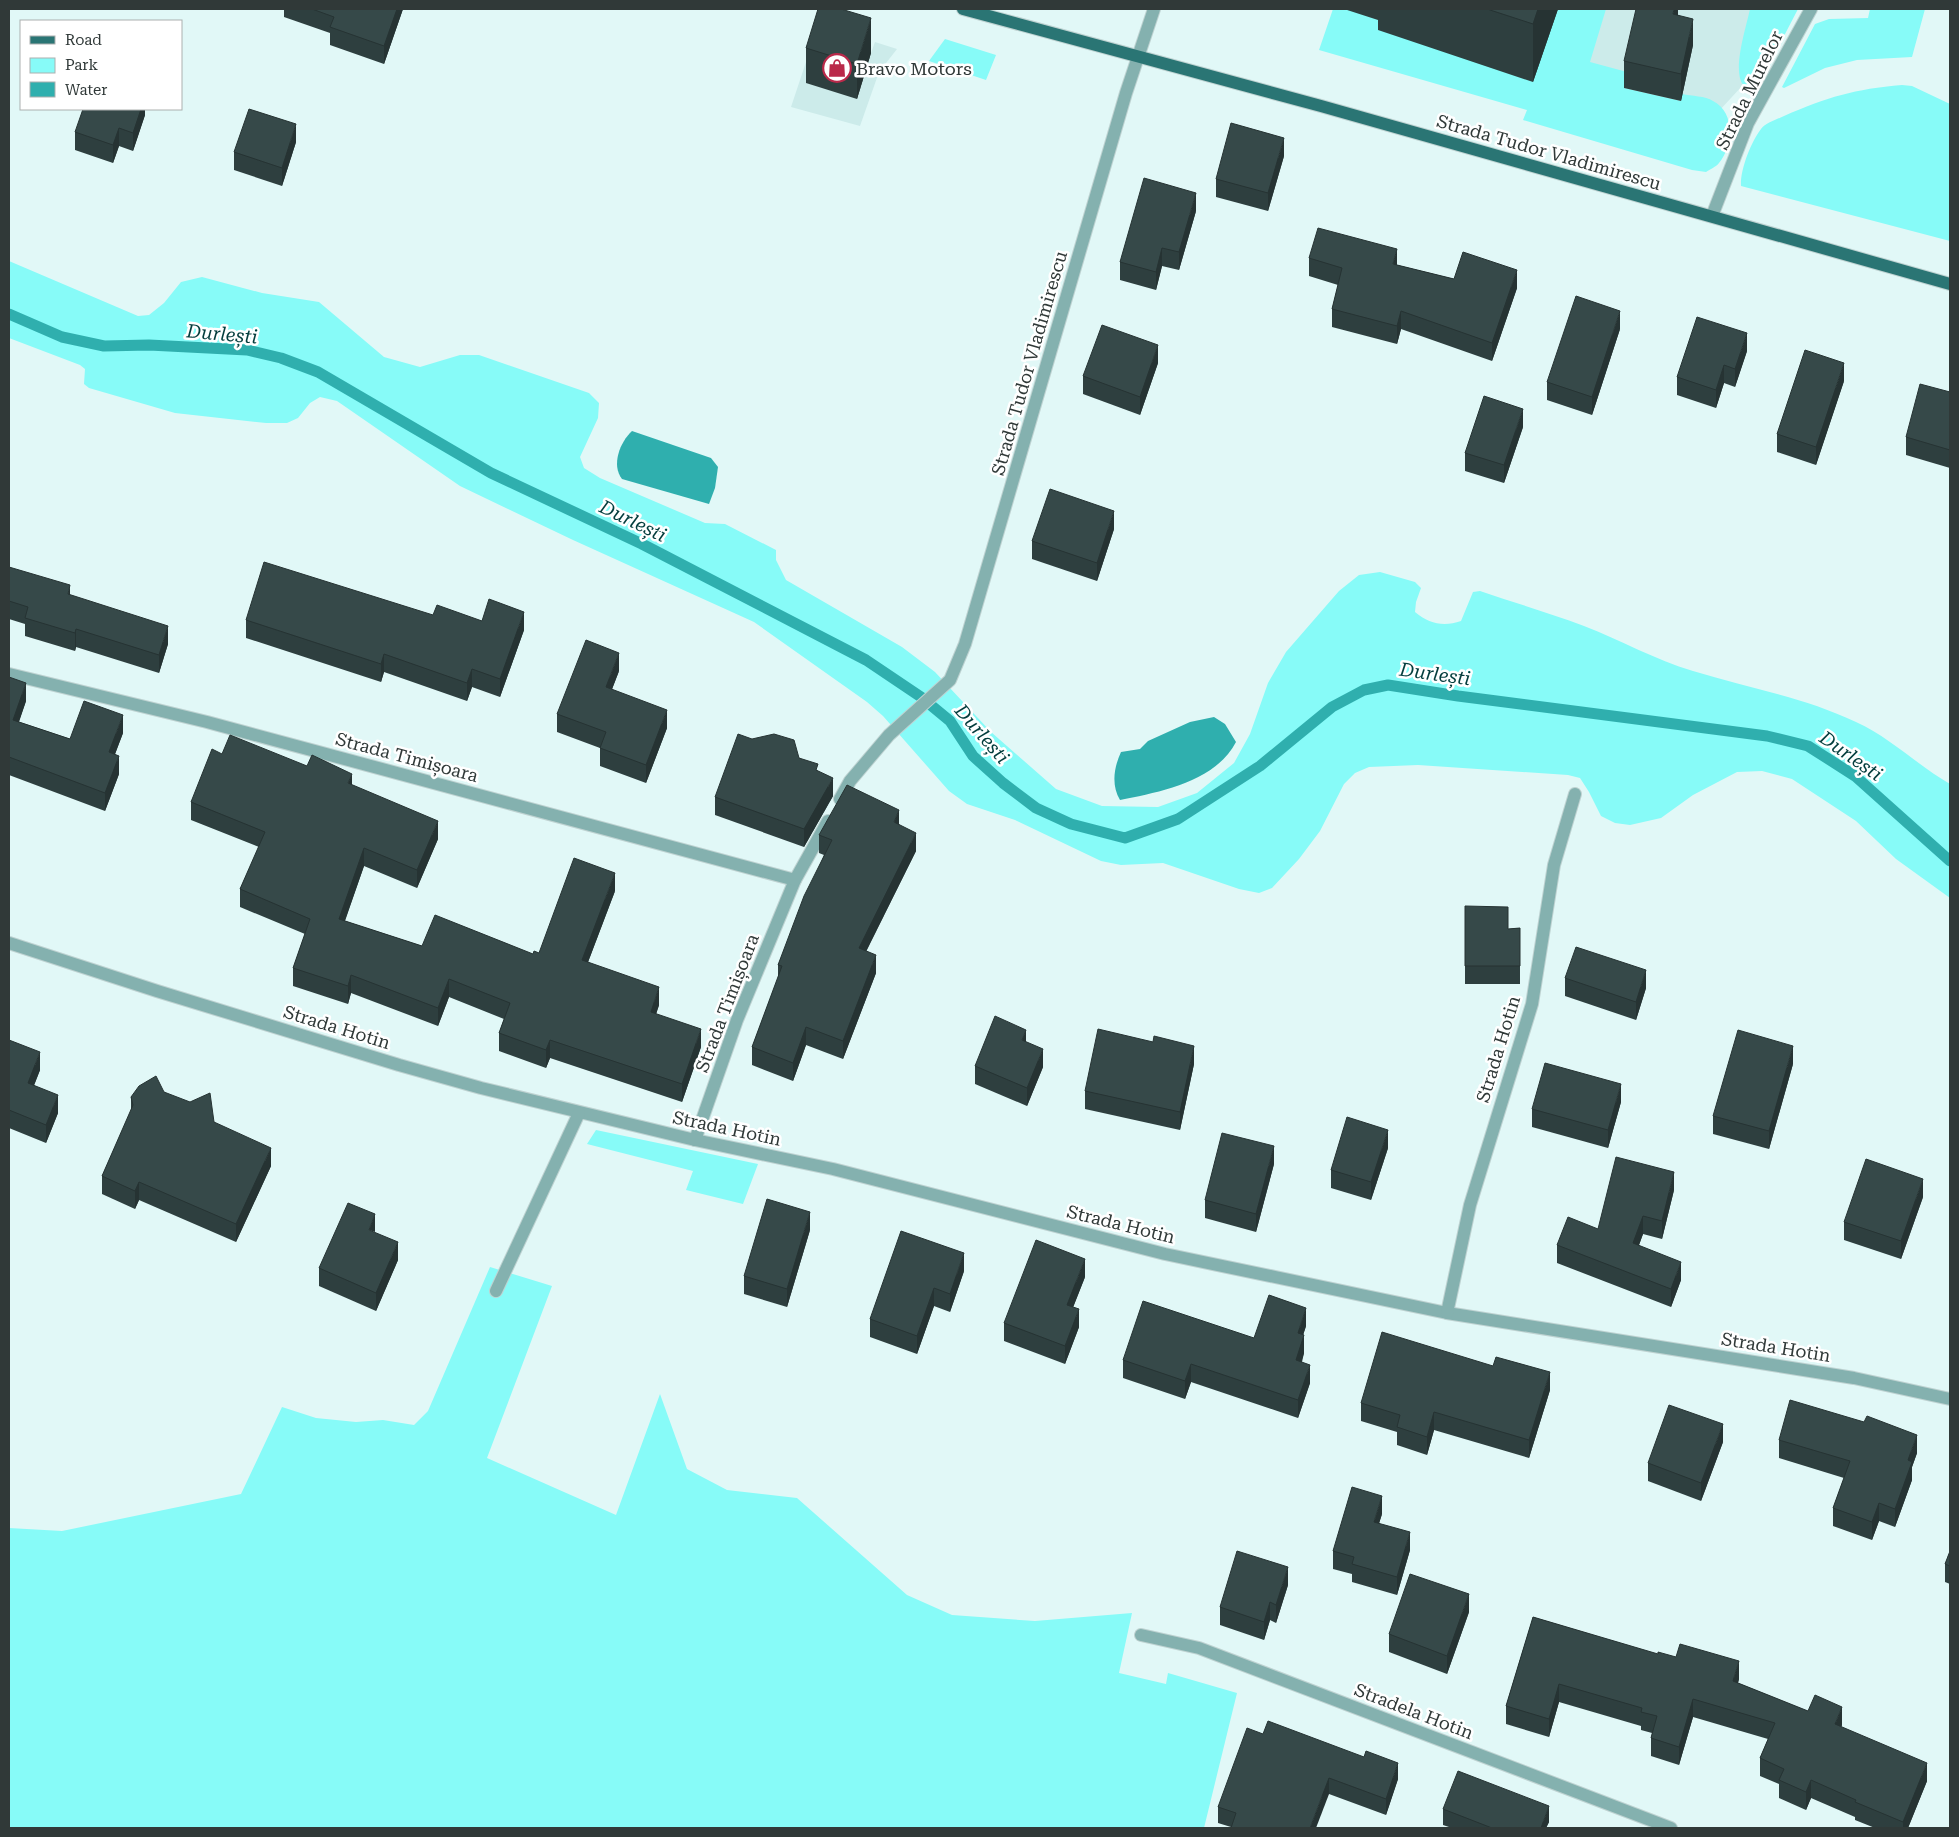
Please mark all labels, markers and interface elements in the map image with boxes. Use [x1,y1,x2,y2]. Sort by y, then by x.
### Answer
legend [20,20,182,110]
street label: Strada Murelor [1711,27,1787,153]
text: Road [65,31,102,49]
shop icon: Bravo Motors [822,53,852,83]
text: Park [65,56,99,74]
place label: Bravo Motors [856,58,972,79]
text: Water [65,81,107,99]
street label: Strada Tudor Vladimirescu [1434,110,1664,194]
street label: Strada Tudor Vladimirescu [987,248,1071,478]
water label: Durlești [184,319,259,351]
water label: Durlești [594,495,670,549]
water label: Durlești [1397,658,1472,692]
water label: Durlești [948,699,1014,770]
water label: Durlești [1813,726,1887,788]
street label: Strada Timișoara [333,728,481,787]
street label: Strada Timișoara [691,931,764,1076]
street label: Strada Hotin [1472,993,1524,1105]
street label: Strada Hotin [281,1001,393,1053]
street label: Strada Hotin [671,1106,784,1150]
street label: Strada Hotin [1065,1200,1177,1248]
street label: Strada Hotin [1720,1328,1833,1366]
street label: Stradela Hotin [1352,1679,1477,1743]

